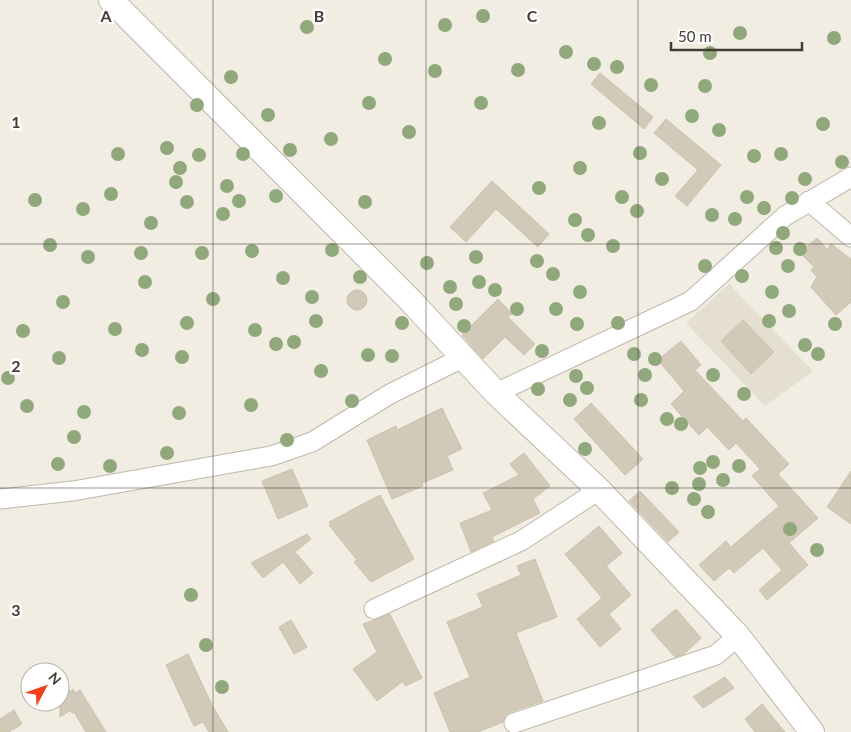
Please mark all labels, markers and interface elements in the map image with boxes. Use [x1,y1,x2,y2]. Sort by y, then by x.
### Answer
text: A [99,6,112,25]
text: B [314,6,324,25]
text: C [527,6,538,25]
scale bar [671,20,802,52]
text: 50 m [678,27,712,45]
text: 1 [11,112,21,131]
text: 2 [11,356,21,375]
text: 3 [11,600,21,619]
north arrow [20,662,70,712]
text: N [45,668,65,688]

